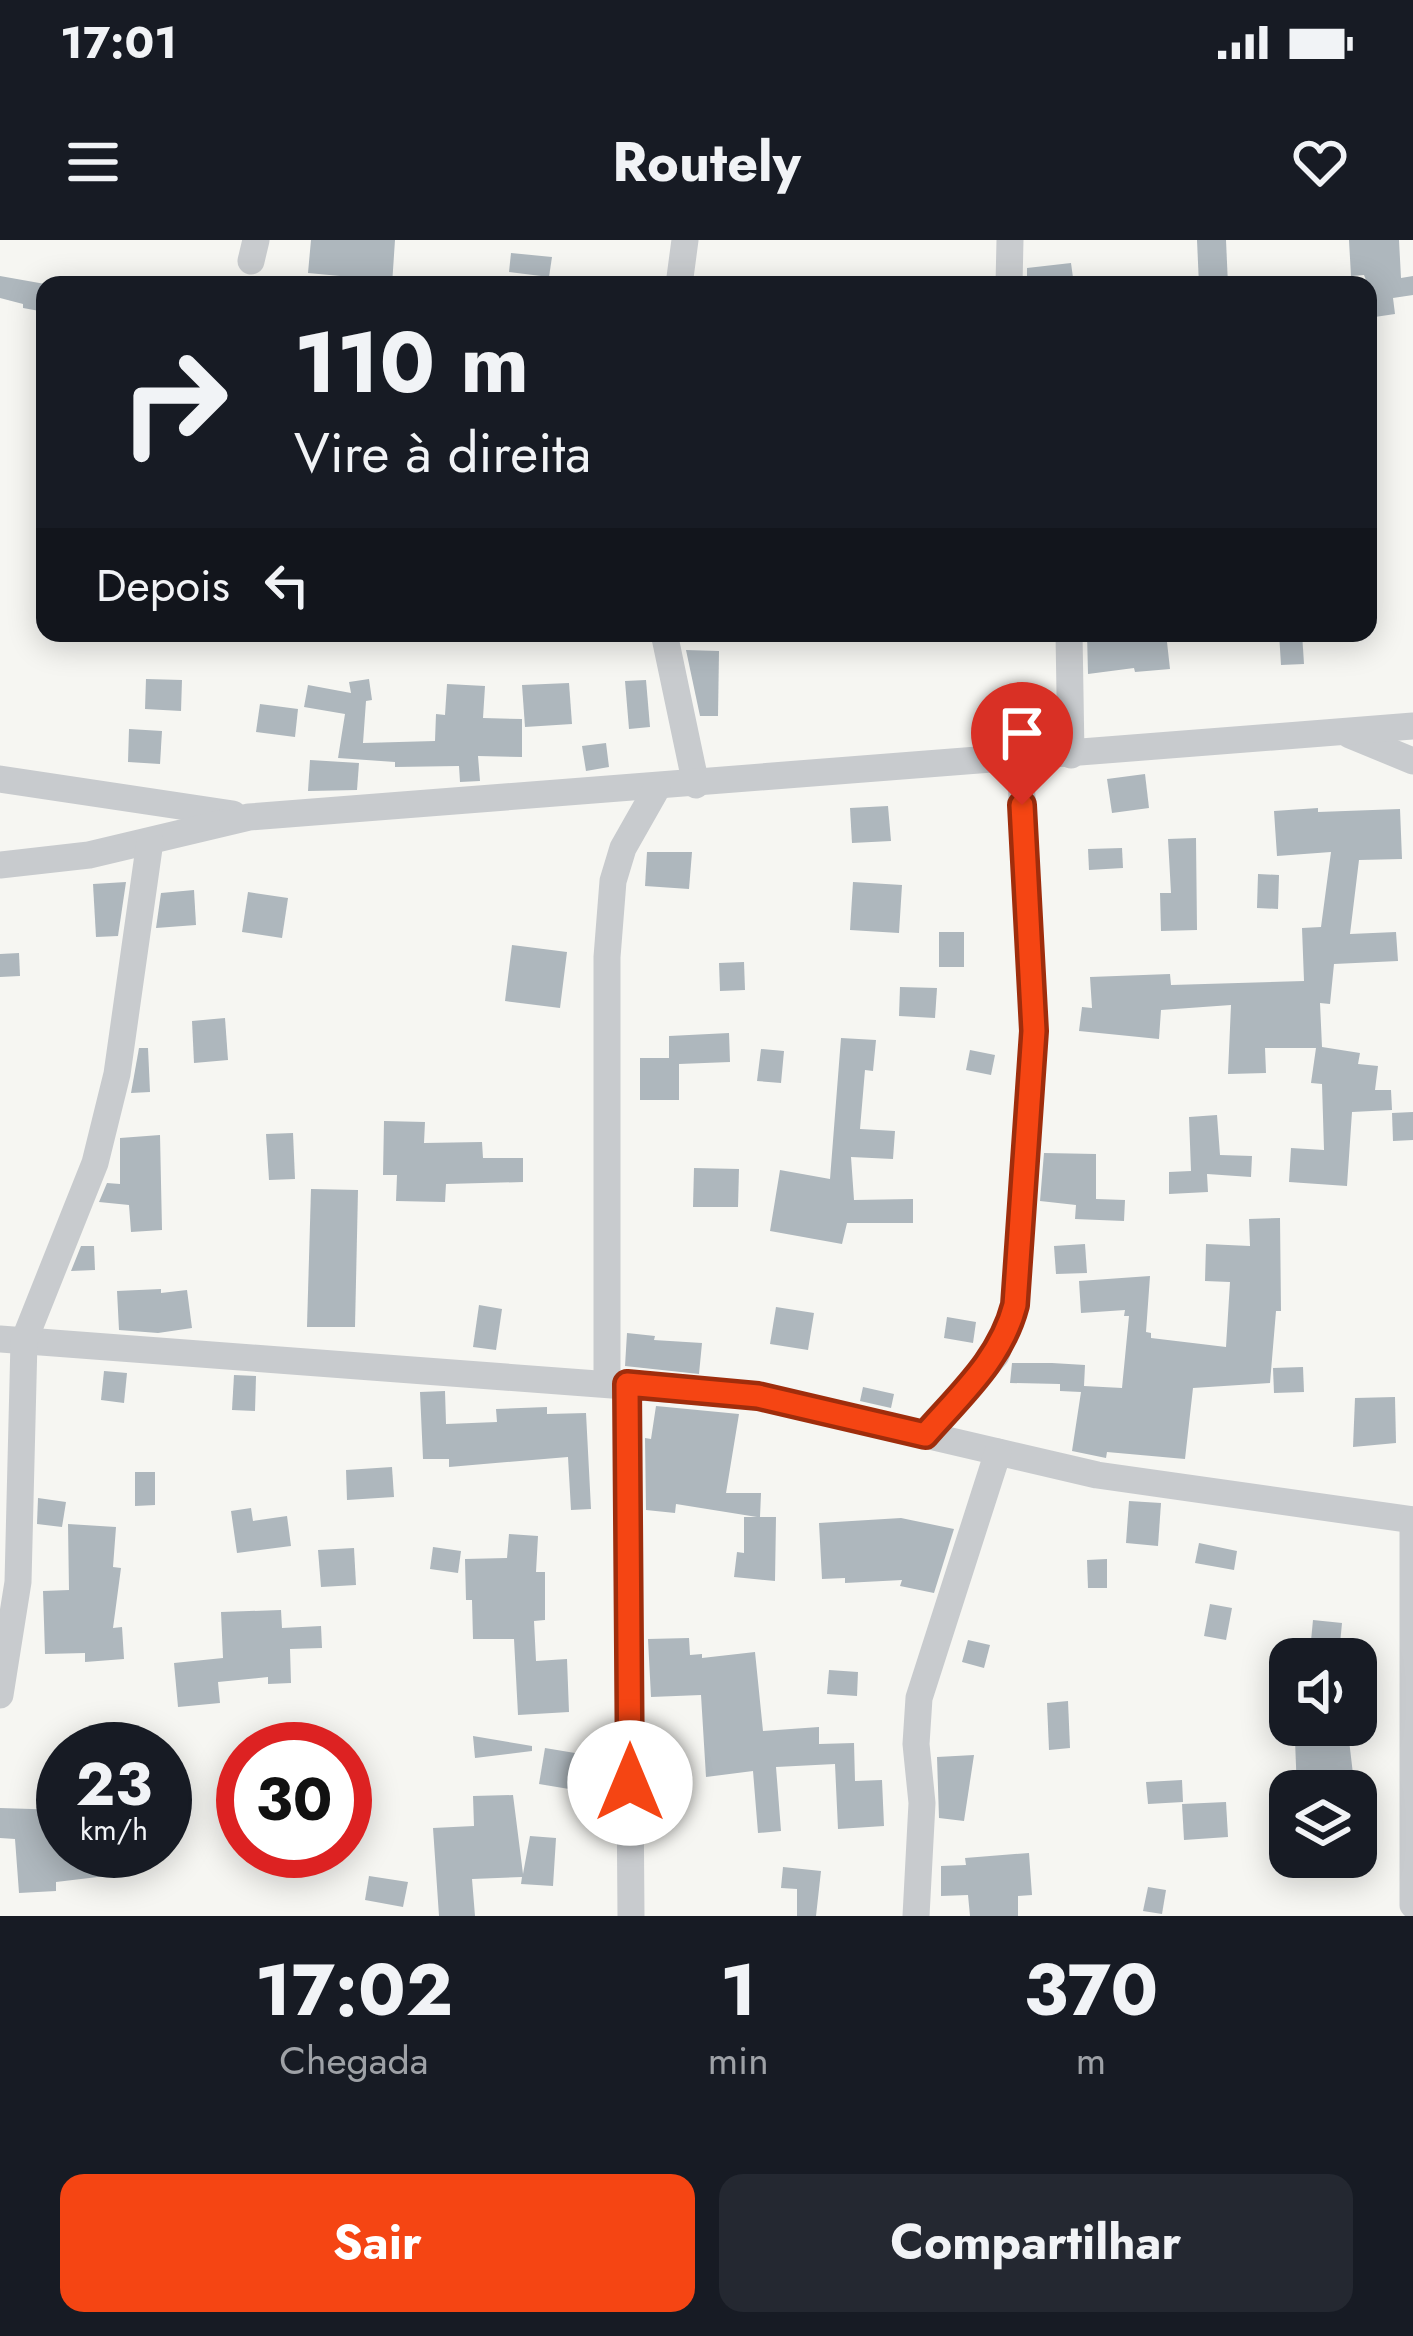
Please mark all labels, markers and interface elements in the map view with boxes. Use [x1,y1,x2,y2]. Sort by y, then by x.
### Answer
text: 17:01 [60,10,177,75]
text: Routely [612,123,801,201]
icon: menu [60,129,126,195]
icon: heart [1287,129,1353,195]
text: 110 m [294,302,529,424]
icon: right [96,324,252,480]
text: Vire à direita [294,414,591,492]
icon: left [254,552,320,618]
text: Depois [96,553,230,618]
pin [971,682,1073,805]
icon: arrive [989,700,1055,766]
map controls [1269,1638,1377,1878]
button: sound [1269,1638,1377,1746]
position arrow [567,1720,693,1846]
speed limit sign: 30 [216,1722,372,1878]
text: 23 [76,1741,152,1828]
button: layers [1269,1770,1377,1878]
text: km/h [80,1808,148,1851]
text: 17:02 [255,1938,453,2042]
text: 1 [720,1938,757,2042]
text: 370 [1024,1938,1158,2042]
text: Chegada [279,2032,428,2089]
text: min [708,2032,769,2089]
text: m [1076,2032,1106,2089]
button: Sair [60,2174,695,2312]
button: Compartilhar [719,2174,1353,2312]

